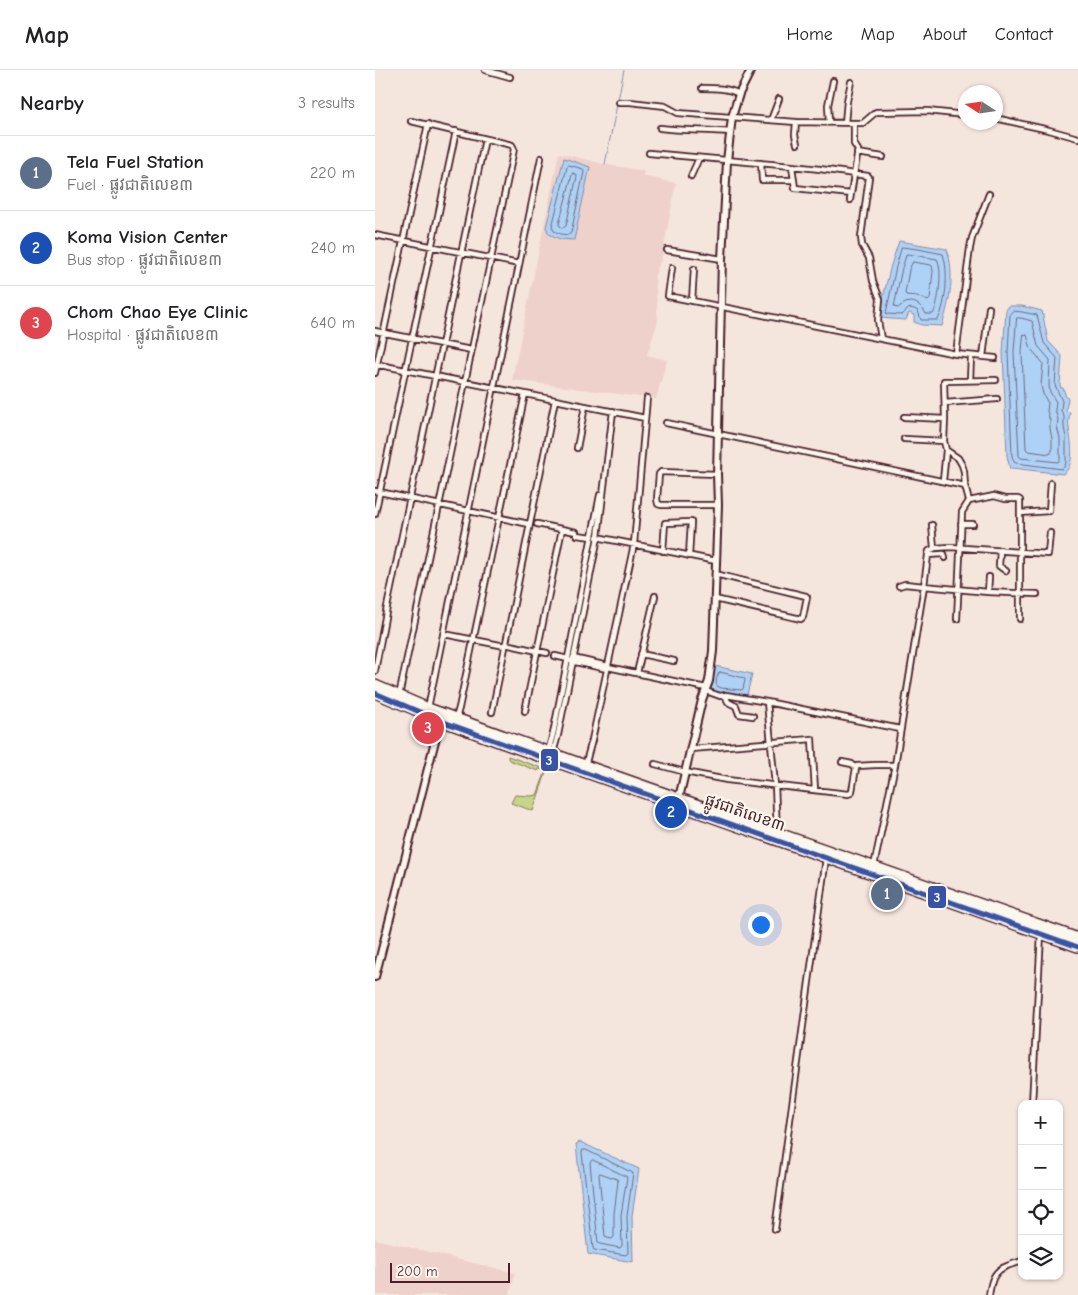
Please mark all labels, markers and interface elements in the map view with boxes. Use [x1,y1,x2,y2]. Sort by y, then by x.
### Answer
text: Map [25,21,69,49]
text: Home [786,24,833,45]
text: Map [861,24,895,45]
text: About [923,24,967,45]
text: Contact [995,24,1053,45]
north arrow [958,85,1003,130]
text: Nearby [20,91,84,115]
text: 3 results [298,94,355,112]
text: Tela Fuel Station [67,151,204,173]
text: 1 [33,164,39,182]
text: 220 m [310,164,355,182]
text: Fuel · ផ្លូវជាតិលេខ៣ [67,176,193,194]
text: Koma Vision Center [67,226,227,248]
text: 2 [32,239,40,257]
text: 240 m [311,239,355,257]
text: Bus stop · ផ្លូវជាតិលេខ៣ [67,251,222,269]
text: Chom Chao Eye Clinic [67,301,248,323]
text: 3 [32,314,40,332]
text: 640 m [310,314,355,332]
text: Hospital · ផ្លូវជាតិលេខ៣ [67,326,219,344]
pin: 3 [412,709,444,747]
line badge: 3 [540,748,559,772]
text: 3 [546,752,553,769]
street label: ផ្លូវជាតិលេខ៣ [701,790,788,840]
pin: 2 [655,793,687,831]
pin: 1 [871,875,903,913]
line badge: 3 [927,885,947,909]
text: 3 [934,889,941,906]
your location [748,912,774,938]
map controls [1018,1100,1063,1280]
button: + [1018,1100,1063,1145]
button: − [1018,1145,1063,1190]
button: locate [1018,1190,1063,1235]
button: layers [1018,1235,1063,1280]
scale bar [390,1260,510,1283]
text: 200 m [397,1263,438,1280]

